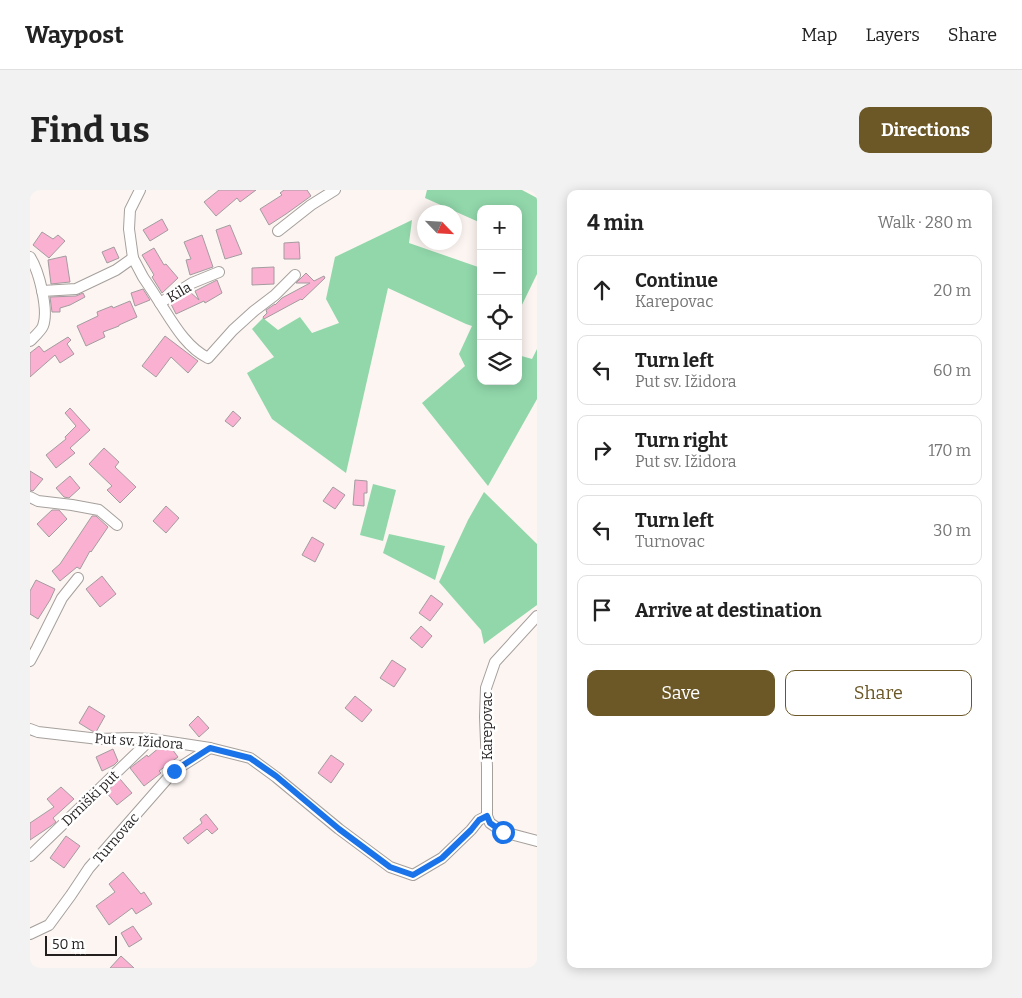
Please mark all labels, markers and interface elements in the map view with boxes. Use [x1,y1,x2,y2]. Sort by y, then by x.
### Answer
text: Waypost [25,21,124,49]
text: Map [801,24,837,46]
text: Layers [865,24,920,46]
text: Share [948,24,997,46]
button: Directions [859,107,992,153]
text: Find us [30,109,150,151]
north arrow [417,205,462,250]
map controls [477,205,522,385]
button: + [477,205,522,250]
text: 4 min [587,210,644,236]
text: Walk · 280 m [878,213,972,232]
button: − [477,250,522,295]
text: Continue [635,269,718,292]
icon: ahead [588,276,616,304]
street label: Kila [164,279,195,306]
text: 20 m [934,281,971,300]
text: Karepovac [635,292,713,311]
button: locate [477,295,522,340]
button: layers [477,340,522,385]
text: Turn left [635,349,714,372]
icon: left [588,356,616,384]
text: 60 m [933,361,971,380]
text: Put sv. Ižidora [635,372,737,391]
text: Turn right [635,429,728,452]
icon: right [588,436,616,464]
text: 170 m [928,441,971,460]
text: Put sv. Ižidora [635,452,737,471]
text: Turn left [635,509,714,532]
icon: left [588,516,616,544]
text: 30 m [933,521,971,540]
text: Turnovac [635,532,705,551]
icon: arrive [588,596,616,624]
text: Arrive at destination [635,599,822,622]
button: Save [587,670,775,716]
button: Share [785,670,972,716]
street label: Karepovac [479,692,496,760]
street label: Put sv. Ižidora [94,730,184,753]
route end [163,760,186,783]
street label: Drniški put [58,767,122,830]
street label: Turnovac [90,810,143,867]
route start [492,821,515,844]
scale bar [45,933,118,956]
text: 50 m [52,936,85,953]

